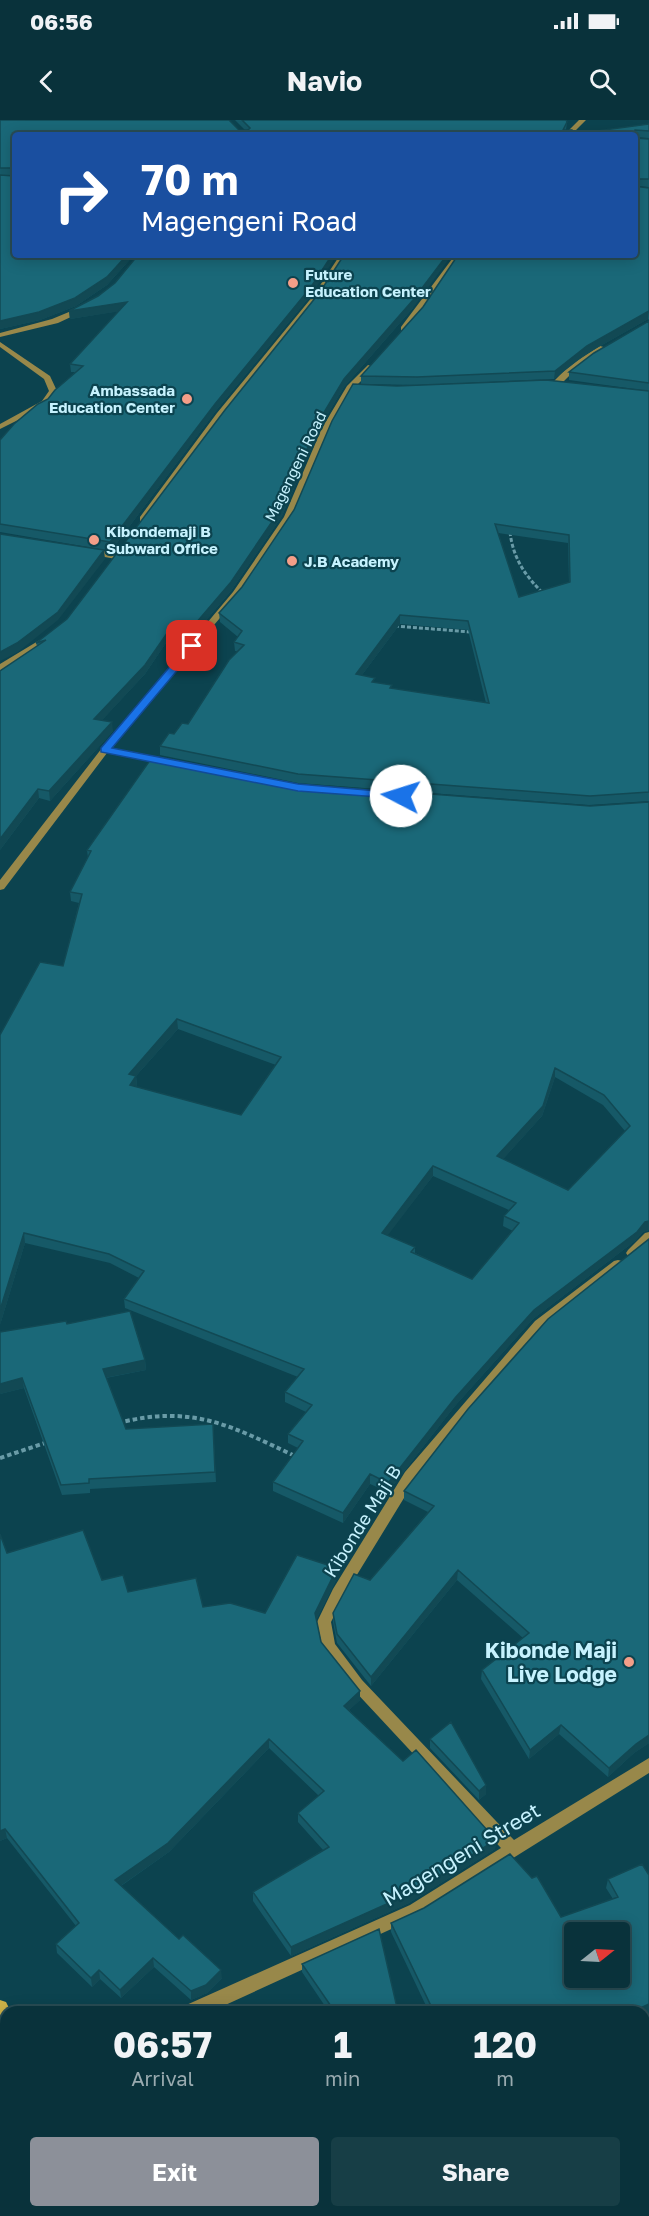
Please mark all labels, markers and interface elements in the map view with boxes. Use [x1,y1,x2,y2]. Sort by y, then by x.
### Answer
text: 06:56 [30,8,93,35]
icon: back [30,65,63,98]
text: Navio [287,65,362,97]
icon: search [586,65,619,98]
text: 70 m [141,154,238,204]
icon: right [42,156,120,234]
text: Magengeni Road [141,205,357,237]
place label: Future Education Center [305,265,431,300]
marker: Future Education Center [286,276,300,290]
place label: Ambassada Education Center [49,381,175,416]
marker: Ambassada Education Center [180,392,194,406]
street label: Magengeni Road [261,408,329,524]
place label: Kibondemaji B Subward Office [106,522,218,557]
marker: Kibondemaji B Subward Office [87,533,101,547]
place label: J.B Academy [304,552,399,570]
marker: J.B Academy [285,554,299,568]
pin [166,620,217,671]
icon: arrive [175,629,208,662]
position arrow [369,764,433,828]
street label: Kibonde Maji B [319,1461,405,1581]
place label: Kibonde Maji Live Lodge [485,1637,617,1687]
marker: Kibonde Maji Live Lodge [622,1655,636,1669]
street label: Magengeni Street [378,1797,544,1911]
north arrow [564,1922,630,1988]
map controls [564,1922,630,1988]
text: 06:57 [113,2023,212,2066]
text: 1 [333,2023,352,2066]
text: 120 [473,2023,537,2066]
text: Arrival [131,2066,194,2090]
text: min [325,2066,360,2090]
text: m [496,2066,514,2090]
button: Exit [30,2137,319,2206]
button: Share [331,2137,620,2206]

